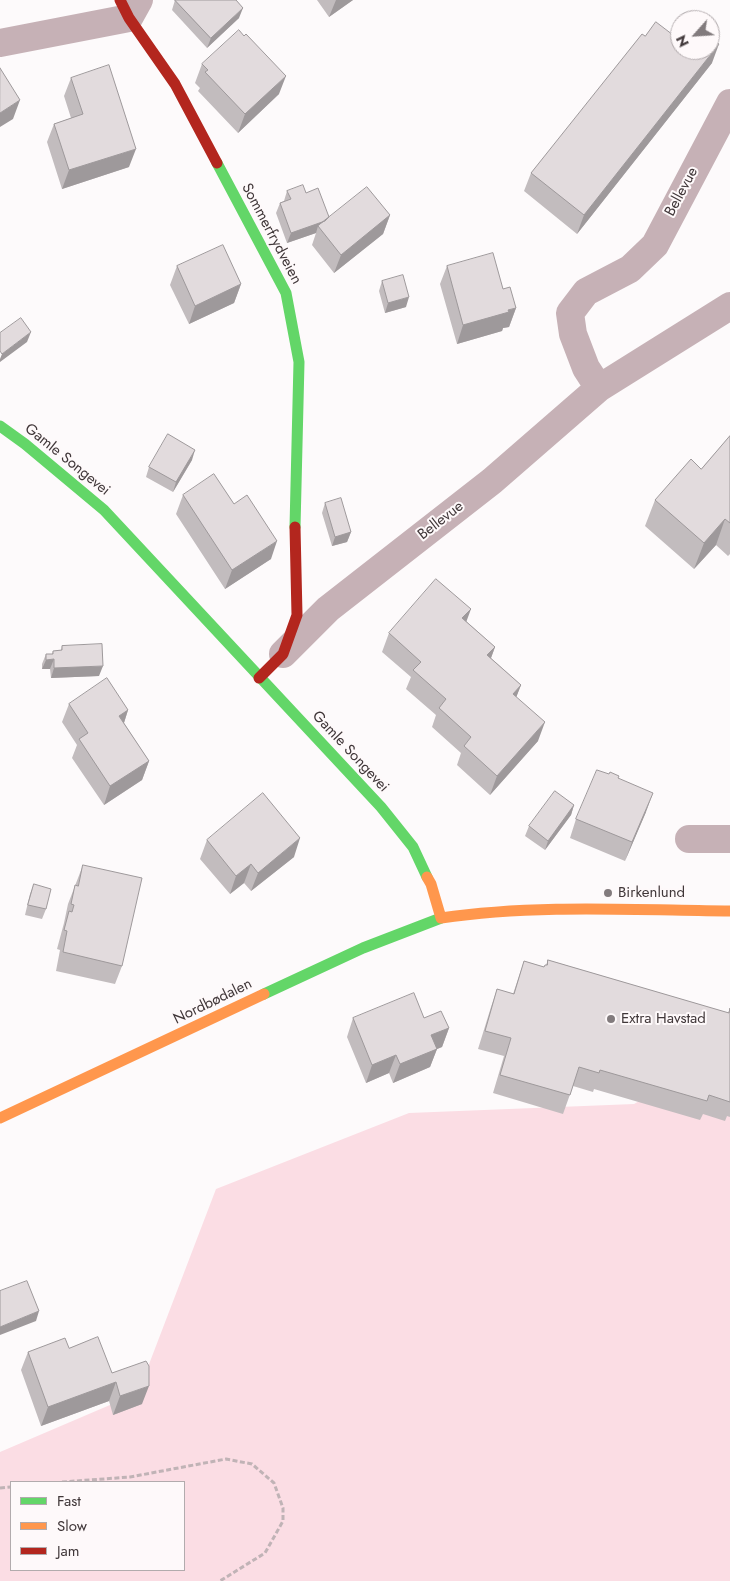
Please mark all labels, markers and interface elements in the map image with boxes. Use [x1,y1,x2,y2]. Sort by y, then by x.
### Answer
north arrow [670,10,720,60]
text: N [671,32,694,51]
street label: Bellevue [662,165,702,219]
street label: Sommerfrydveien [237,181,305,287]
street label: Gamle Songevei [21,420,113,500]
street label: Bellevue [415,498,467,544]
street label: Gamle Songevei [308,708,392,796]
place label: Birkenlund [618,884,685,902]
marker: Birkenlund [602,887,614,899]
street label: Nordbødalen [171,975,255,1029]
place label: Extra Havstad [621,1010,706,1028]
marker: Extra Havstad [605,1013,617,1025]
legend [10,1481,185,1571]
text: Fast [57,1490,81,1512]
text: Slow [57,1515,87,1537]
text: Jam [57,1540,80,1562]

